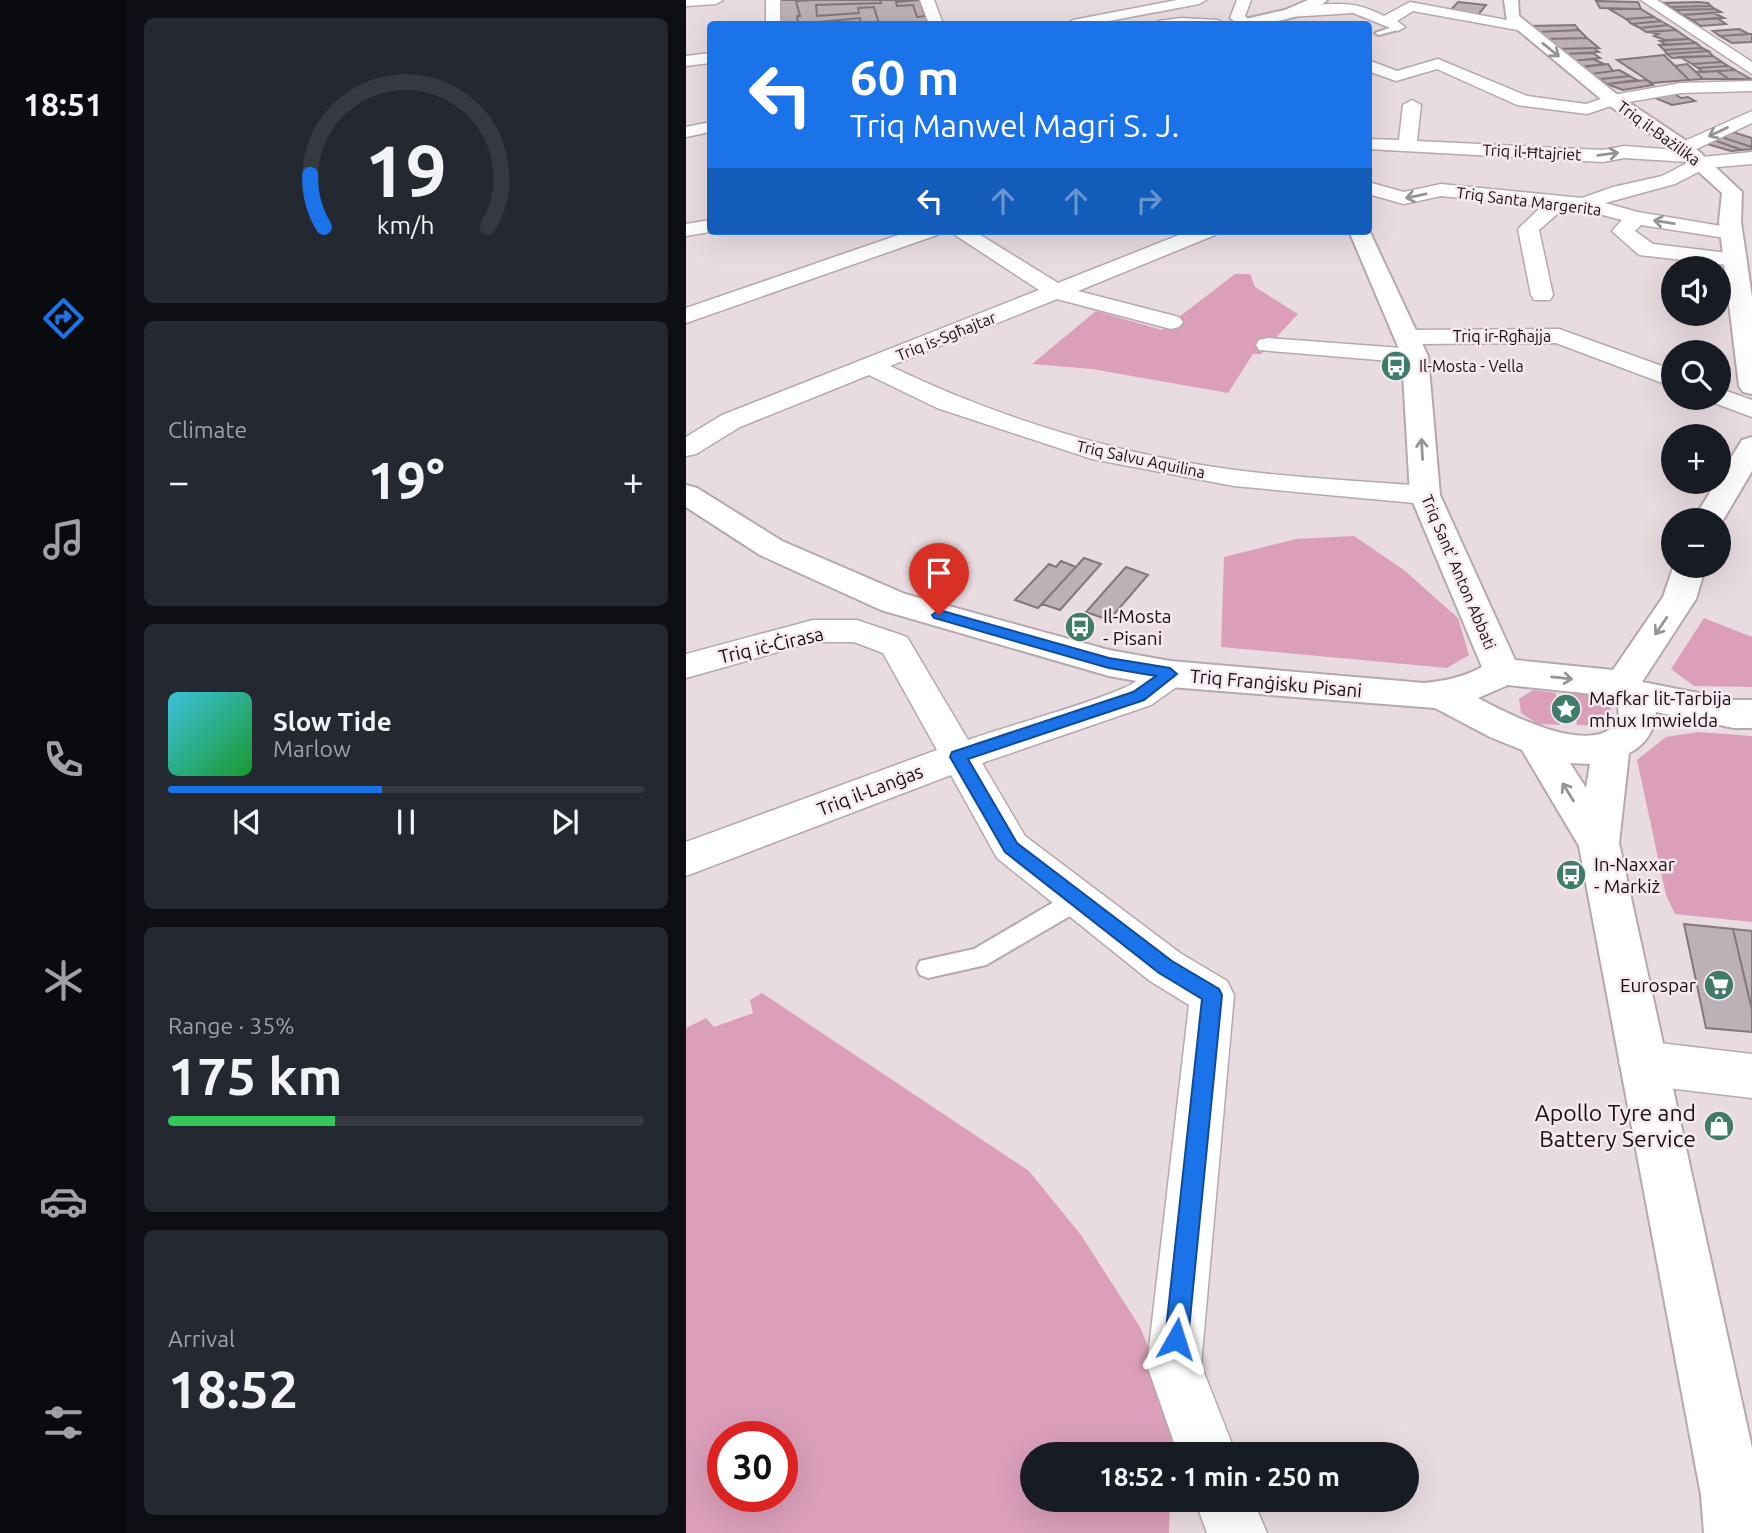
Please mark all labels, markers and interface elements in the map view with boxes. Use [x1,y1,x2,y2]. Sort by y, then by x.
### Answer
one-way arrow [1541,42,1559,57]
icon: left [735,49,826,140]
text: 60 m [850,49,959,104]
text: 18:51 [23,86,103,122]
street label: Triq il-Bażilika [1614,97,1704,169]
text: Triq Manwel Magri S. J. [850,107,1179,143]
one-way arrow [1708,126,1729,139]
text: 19 [365,129,447,211]
street label: Triq il-Ħtajriet [1482,140,1583,164]
one-way arrow [1596,147,1619,160]
icon: left [911,182,949,220]
icon: ahead [984,182,1022,220]
icon: ahead [1057,182,1095,220]
icon: right [1130,182,1168,220]
street label: Triq Santa Margerita [1456,183,1602,219]
one-way arrow [1405,189,1428,203]
text: km/h [377,210,435,238]
one-way arrow [1653,215,1676,228]
map controls [1661,256,1731,578]
button: sound [1661,256,1731,326]
icon: directions [39,294,88,343]
street label: Triq is-Sgħajtar [893,308,999,364]
street label: Triq ir-Rgħajja [1453,327,1551,345]
button: search [1661,340,1731,410]
bus stop icon: Il-Mosta - Vella [1379,349,1413,383]
place label: Il-Mosta - Vella [1419,357,1524,375]
text: Climate [168,417,247,442]
button: + [1661,424,1731,494]
street label: Triq Salvu Aquilina [1075,437,1207,481]
one-way arrow [1415,438,1428,461]
text: 19° [367,451,445,509]
text: − [168,460,189,502]
text: + [623,460,644,502]
street label: Triq Sant' Anton Abbati [1418,492,1500,652]
button: − [1661,508,1731,578]
icon: music [39,515,88,564]
pin [909,543,969,615]
icon: arrive [920,554,958,592]
place label: Il-Mosta - Pisani [1103,605,1171,649]
bus stop icon: Il-Mosta - Pisani [1063,610,1097,644]
one-way arrow [1653,616,1668,635]
street label: Triq iċ-Ċirasa [716,622,826,668]
street label: Triq Franġisku Pisani [1189,665,1363,701]
one-way arrow [1550,672,1573,685]
place label: Mafkar lit-Tarbija mhux Imwielda [1589,687,1732,731]
place icon: Mafkar lit-Tarbija mhux Imwielda [1549,692,1583,726]
text: Slow Tide [273,707,392,736]
icon: phone [39,735,88,784]
text: Marlow [273,736,351,761]
street label: Triq il-Lanġas [814,760,926,820]
one-way arrow [1560,783,1575,802]
icon: previous [228,803,266,841]
icon: pause [387,803,425,841]
icon: next [546,803,584,841]
place label: In-Naxxar - Markiż [1594,853,1675,897]
bus stop icon: In-Naxxar - Markiż [1554,858,1588,892]
icon: climate [39,956,88,1005]
supermarket icon: Eurospar [1702,968,1736,1002]
place label: Eurospar [1620,974,1696,996]
text: Range · 35% [168,1013,295,1038]
text: 175 km [168,1047,342,1105]
place label: Apollo Tyre and Battery Service [1535,1100,1696,1151]
shop icon: Apollo Tyre and Battery Service [1702,1109,1736,1143]
icon: car [39,1177,88,1226]
position arrow [1139,1302,1213,1376]
text: Arrival [168,1326,235,1351]
text: 18:52 [168,1360,298,1418]
icon: filters [39,1398,88,1447]
speed limit sign: 30 [707,1421,798,1512]
text: 18:52 · 1 min · 250 m [1099,1462,1340,1491]

